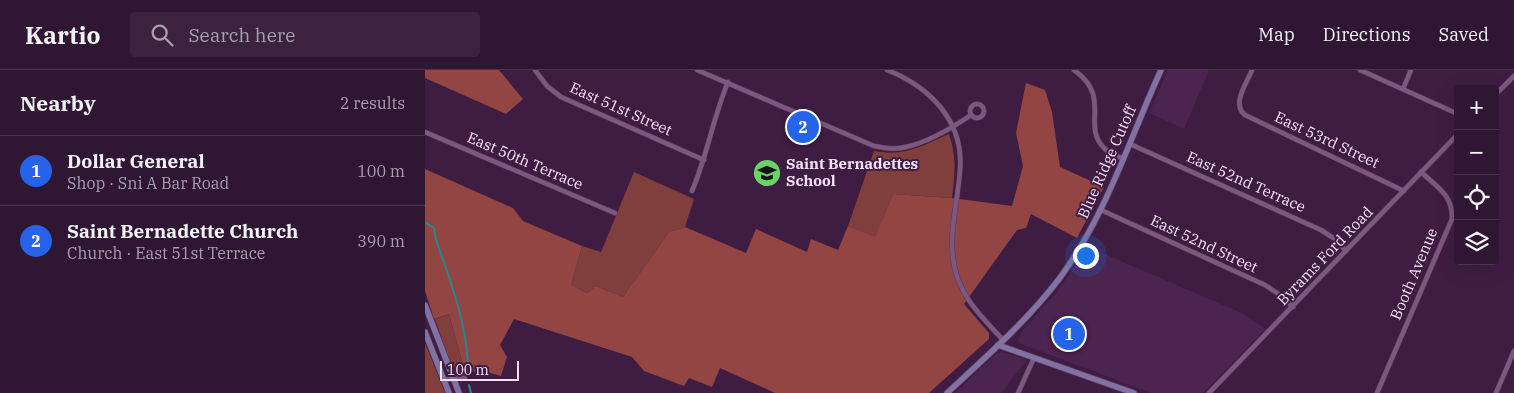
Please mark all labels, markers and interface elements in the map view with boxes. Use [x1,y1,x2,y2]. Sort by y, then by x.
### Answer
search box [130,12,480,57]
text: Kartio [25,19,100,51]
icon: search [148,21,176,49]
text: Search here [188,23,295,47]
text: Map [1258,23,1295,46]
text: Directions [1323,23,1411,46]
text: Saved [1439,23,1489,46]
street label: East 51st Street [567,78,675,140]
map controls [1454,85,1499,265]
button: + [1454,85,1499,130]
text: Nearby [20,89,96,117]
text: 2 results [340,93,405,113]
street label: Blue Ridge Cutoff [1073,102,1140,221]
street label: East 53rd Street [1272,107,1383,172]
pin: 2 [787,108,819,146]
street label: East 50th Terrace [464,128,586,194]
button: − [1454,130,1499,175]
street label: East 52nd Terrace [1184,147,1309,216]
text: Dollar General [67,149,205,173]
place label: Saint Bernadettes School [786,154,918,190]
school or university icon: Saint Bernadettes School [752,158,782,188]
text: 1 [31,161,41,181]
text: 100 m [357,161,405,181]
text: Shop · Sni A Bar Road [67,173,229,193]
button: locate [1454,175,1499,220]
street label: Byrams Ford Road [1273,202,1377,309]
street label: East 52nd Street [1148,210,1261,277]
text: Saint Bernadette Church [67,219,298,243]
button: layers [1454,220,1499,265]
street label: Booth Avenue [1386,225,1441,323]
text: 2 [31,231,41,251]
text: 390 m [357,231,405,251]
text: Church · East 51st Terrace [67,243,265,263]
your location [1073,243,1099,269]
pin: 1 [1053,315,1085,353]
scale bar [440,358,519,381]
text: 100 m [447,361,489,379]

